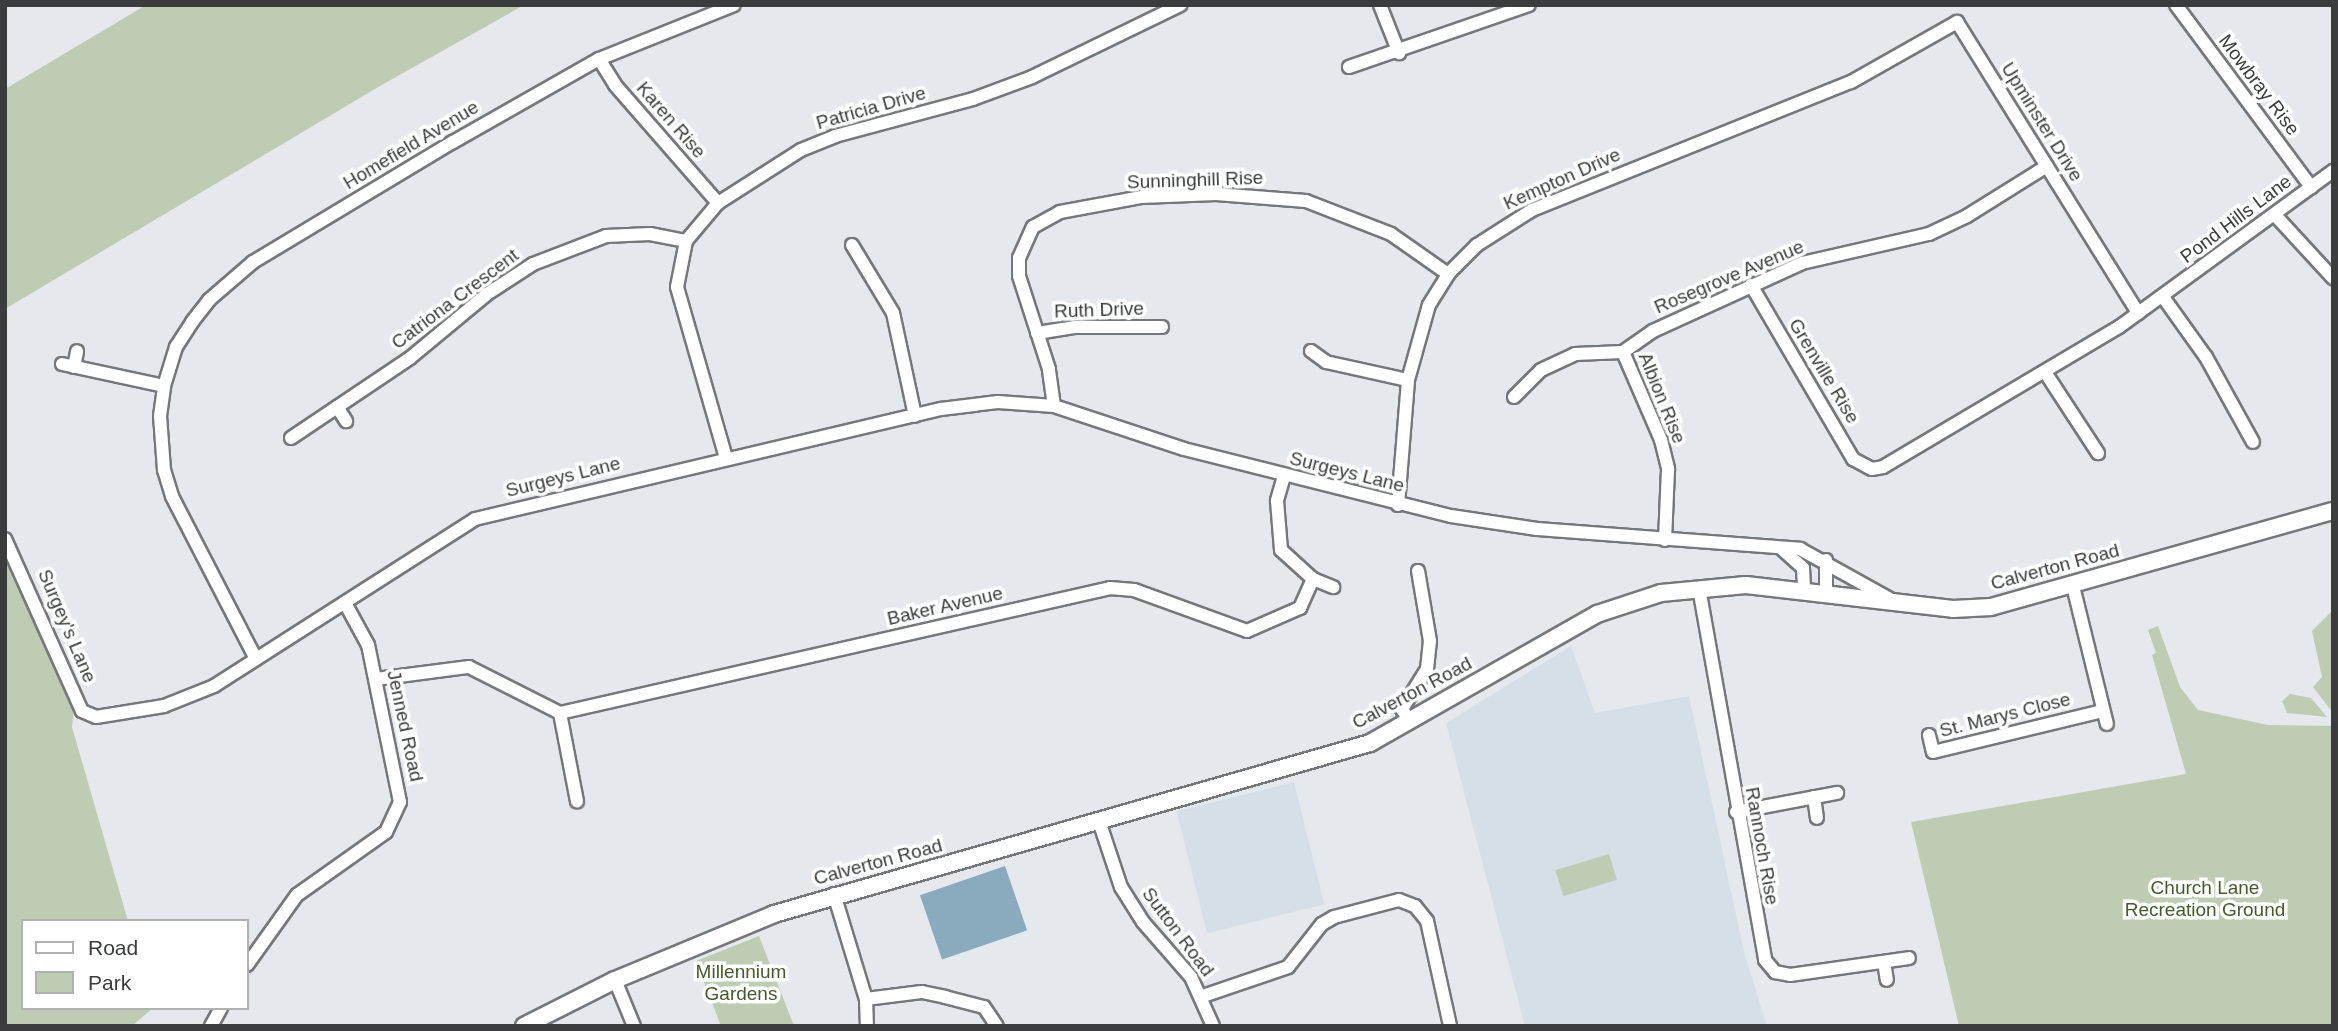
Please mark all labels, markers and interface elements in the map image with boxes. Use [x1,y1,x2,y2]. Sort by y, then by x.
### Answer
street label: Mowbray Rise [2214,30,2304,140]
street label: Upminster Drive [1996,58,2088,186]
street label: Karen Rise [632,77,710,163]
street label: Patricia Drive [814,81,928,135]
street label: Homefield Avenue [339,95,483,195]
street label: Kempton Drive [1500,143,1624,215]
street label: Sunninghill Rise [1127,166,1263,194]
street label: Pond Hills Lane [2176,170,2296,268]
street label: Rosegrove Avenue [1650,235,1808,319]
street label: Catriona Crescent [387,244,523,354]
street label: Ruth Drive [1054,297,1144,323]
street label: Grenville Rise [1784,314,1864,428]
street label: Albion Rise [1633,349,1691,447]
street label: Surgeys Lane [1287,447,1407,497]
street label: Surgeys Lane [503,452,623,502]
street label: Calverton Road [1988,539,2122,595]
street label: Surgey's Lane [33,566,101,686]
street label: Baker Avenue [884,582,1006,630]
street label: Calverton Road [1348,652,1476,734]
street label: Jenned Road [382,668,428,784]
street label: St. Marys Close [1937,688,2073,742]
street label: Rannoch Rise [1740,785,1784,907]
street label: Calverton Road [811,834,945,890]
park label: Church Lane Recreation Ground [2125,877,2285,921]
street label: Sutton Road [1137,883,1219,981]
legend [21,919,248,1010]
text: Road [88,936,138,959]
park label: Millennium Gardens [696,961,786,1005]
text: Park [88,971,131,994]

